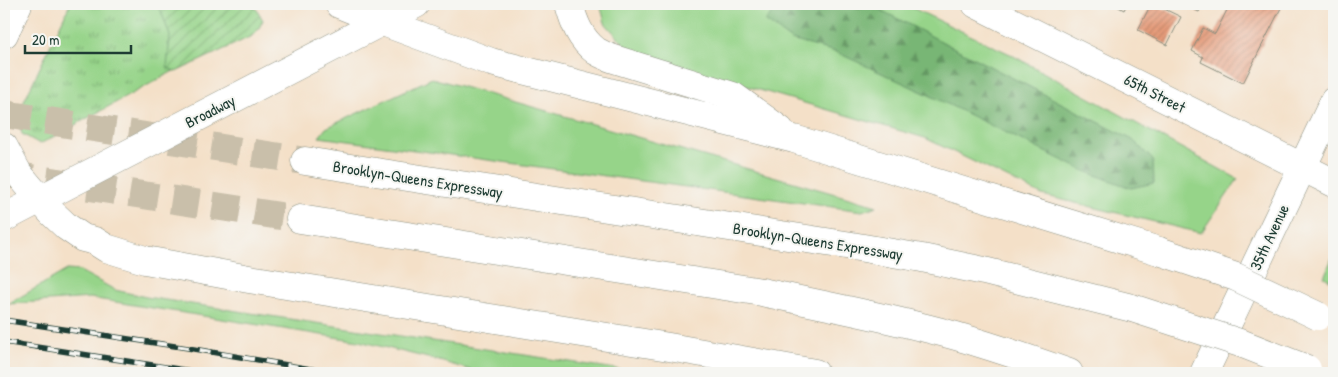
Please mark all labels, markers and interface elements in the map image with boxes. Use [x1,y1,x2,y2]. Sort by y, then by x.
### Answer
scale bar [25,22,131,54]
text: 20 m [32,29,59,50]
street label: 65th Street [1120,68,1190,118]
street label: Broadway [181,89,239,133]
street label: Brooklyn-Queens Expressway [332,155,505,203]
street label: 35th Avenue [1244,200,1294,274]
street label: Brooklyn-Queens Expressway [732,217,905,265]

